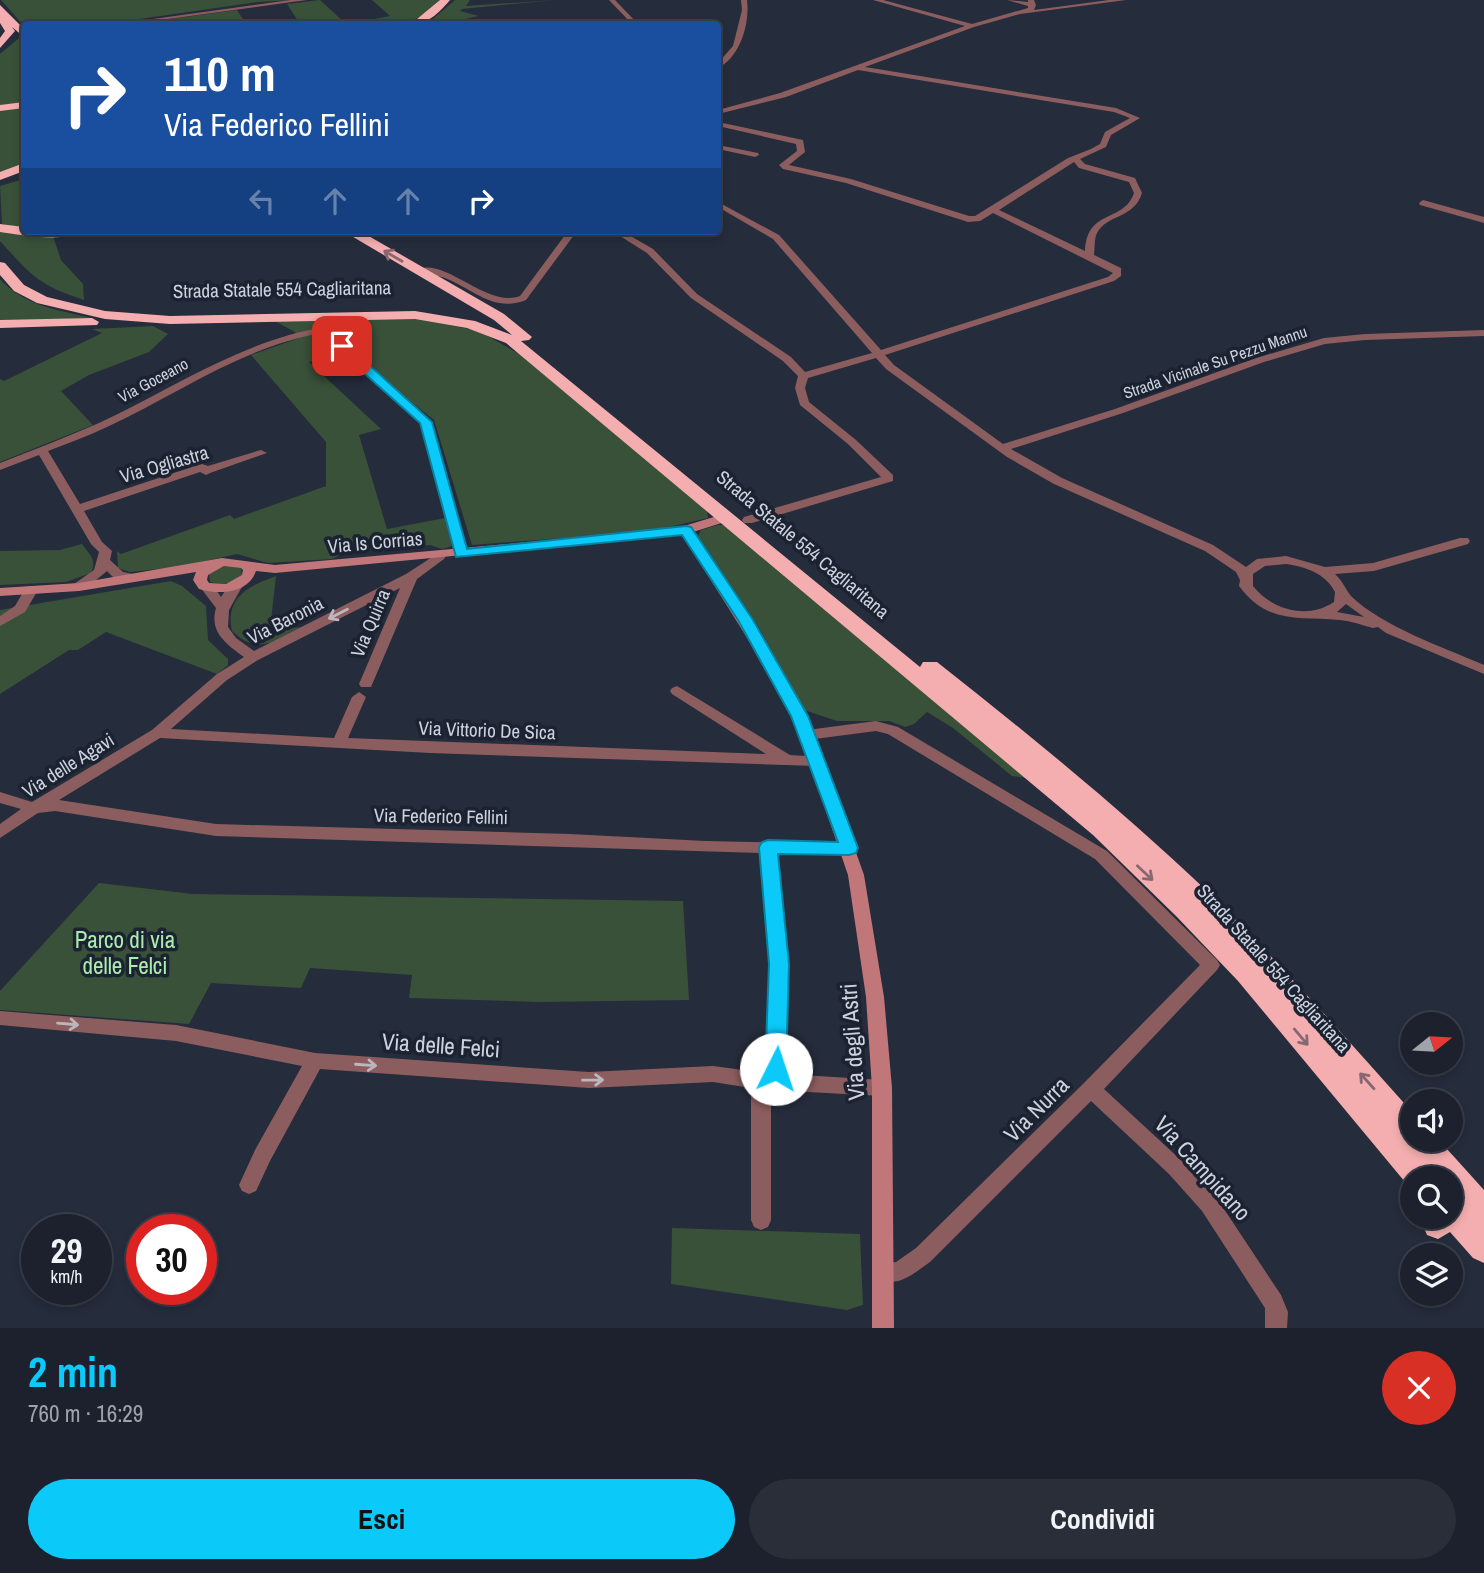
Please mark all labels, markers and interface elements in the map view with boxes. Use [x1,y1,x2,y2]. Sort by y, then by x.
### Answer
text: 110 m [164,40,276,106]
icon: right [49,49,140,140]
text: Via Federico Fellini [164,103,390,146]
icon: left [243,182,281,220]
icon: ahead [316,182,354,220]
icon: ahead [389,182,427,220]
icon: right [462,182,500,220]
one-way arrow [384,249,404,263]
street label: Strada Statale 554 Cagliaritana [173,274,392,304]
pin [312,316,372,376]
street label: Strada Vicinale Su Pezzu Mannu [1120,320,1310,404]
icon: arrive [323,327,361,365]
street label: Via Goceano [114,352,192,408]
street label: Via Ogliastra [117,439,211,489]
street label: Strada Statale 554 Cagliaritana [711,464,895,624]
street label: Via Is Corrias [327,525,424,559]
street label: Via Quirra [344,585,396,661]
street label: Via Baronia [243,590,328,650]
one-way arrow [328,607,349,621]
street label: Via Vittorio De Sica [418,715,556,745]
street label: Via delle Agavi [17,727,119,803]
street label: Via Federico Fellini [374,802,508,830]
one-way arrow [1136,864,1153,881]
street label: Strada Statale 554 Cagliaritana [1191,878,1357,1058]
park label: Parco di via delle Felci [75,924,176,981]
street label: Via degli Astri [832,982,872,1102]
north arrow [1400,1012,1463,1074]
map controls [1400,1012,1463,1306]
one-way arrow [56,1018,79,1031]
street label: Via delle Felci [381,1025,501,1065]
one-way arrow [1294,1028,1309,1046]
position arrow [739,1032,813,1106]
one-way arrow [354,1059,376,1072]
street label: Via Nurra [997,1069,1076,1148]
one-way arrow [581,1073,604,1087]
one-way arrow [1358,1073,1375,1090]
button: sound [1400,1089,1463,1152]
street label: Via Campidano [1148,1109,1258,1227]
button: search [1400,1166,1463,1229]
speed limit sign: 30 [126,1214,217,1305]
text: 29 [51,1227,82,1274]
button: layers [1400,1243,1463,1306]
text: km/h [51,1264,83,1289]
text: 2 min [28,1344,118,1400]
button: close [1382,1351,1456,1425]
text: 760 m · 16:29 [28,1398,143,1429]
button: Esci [28,1479,735,1559]
button: Condividi [749,1479,1456,1559]

